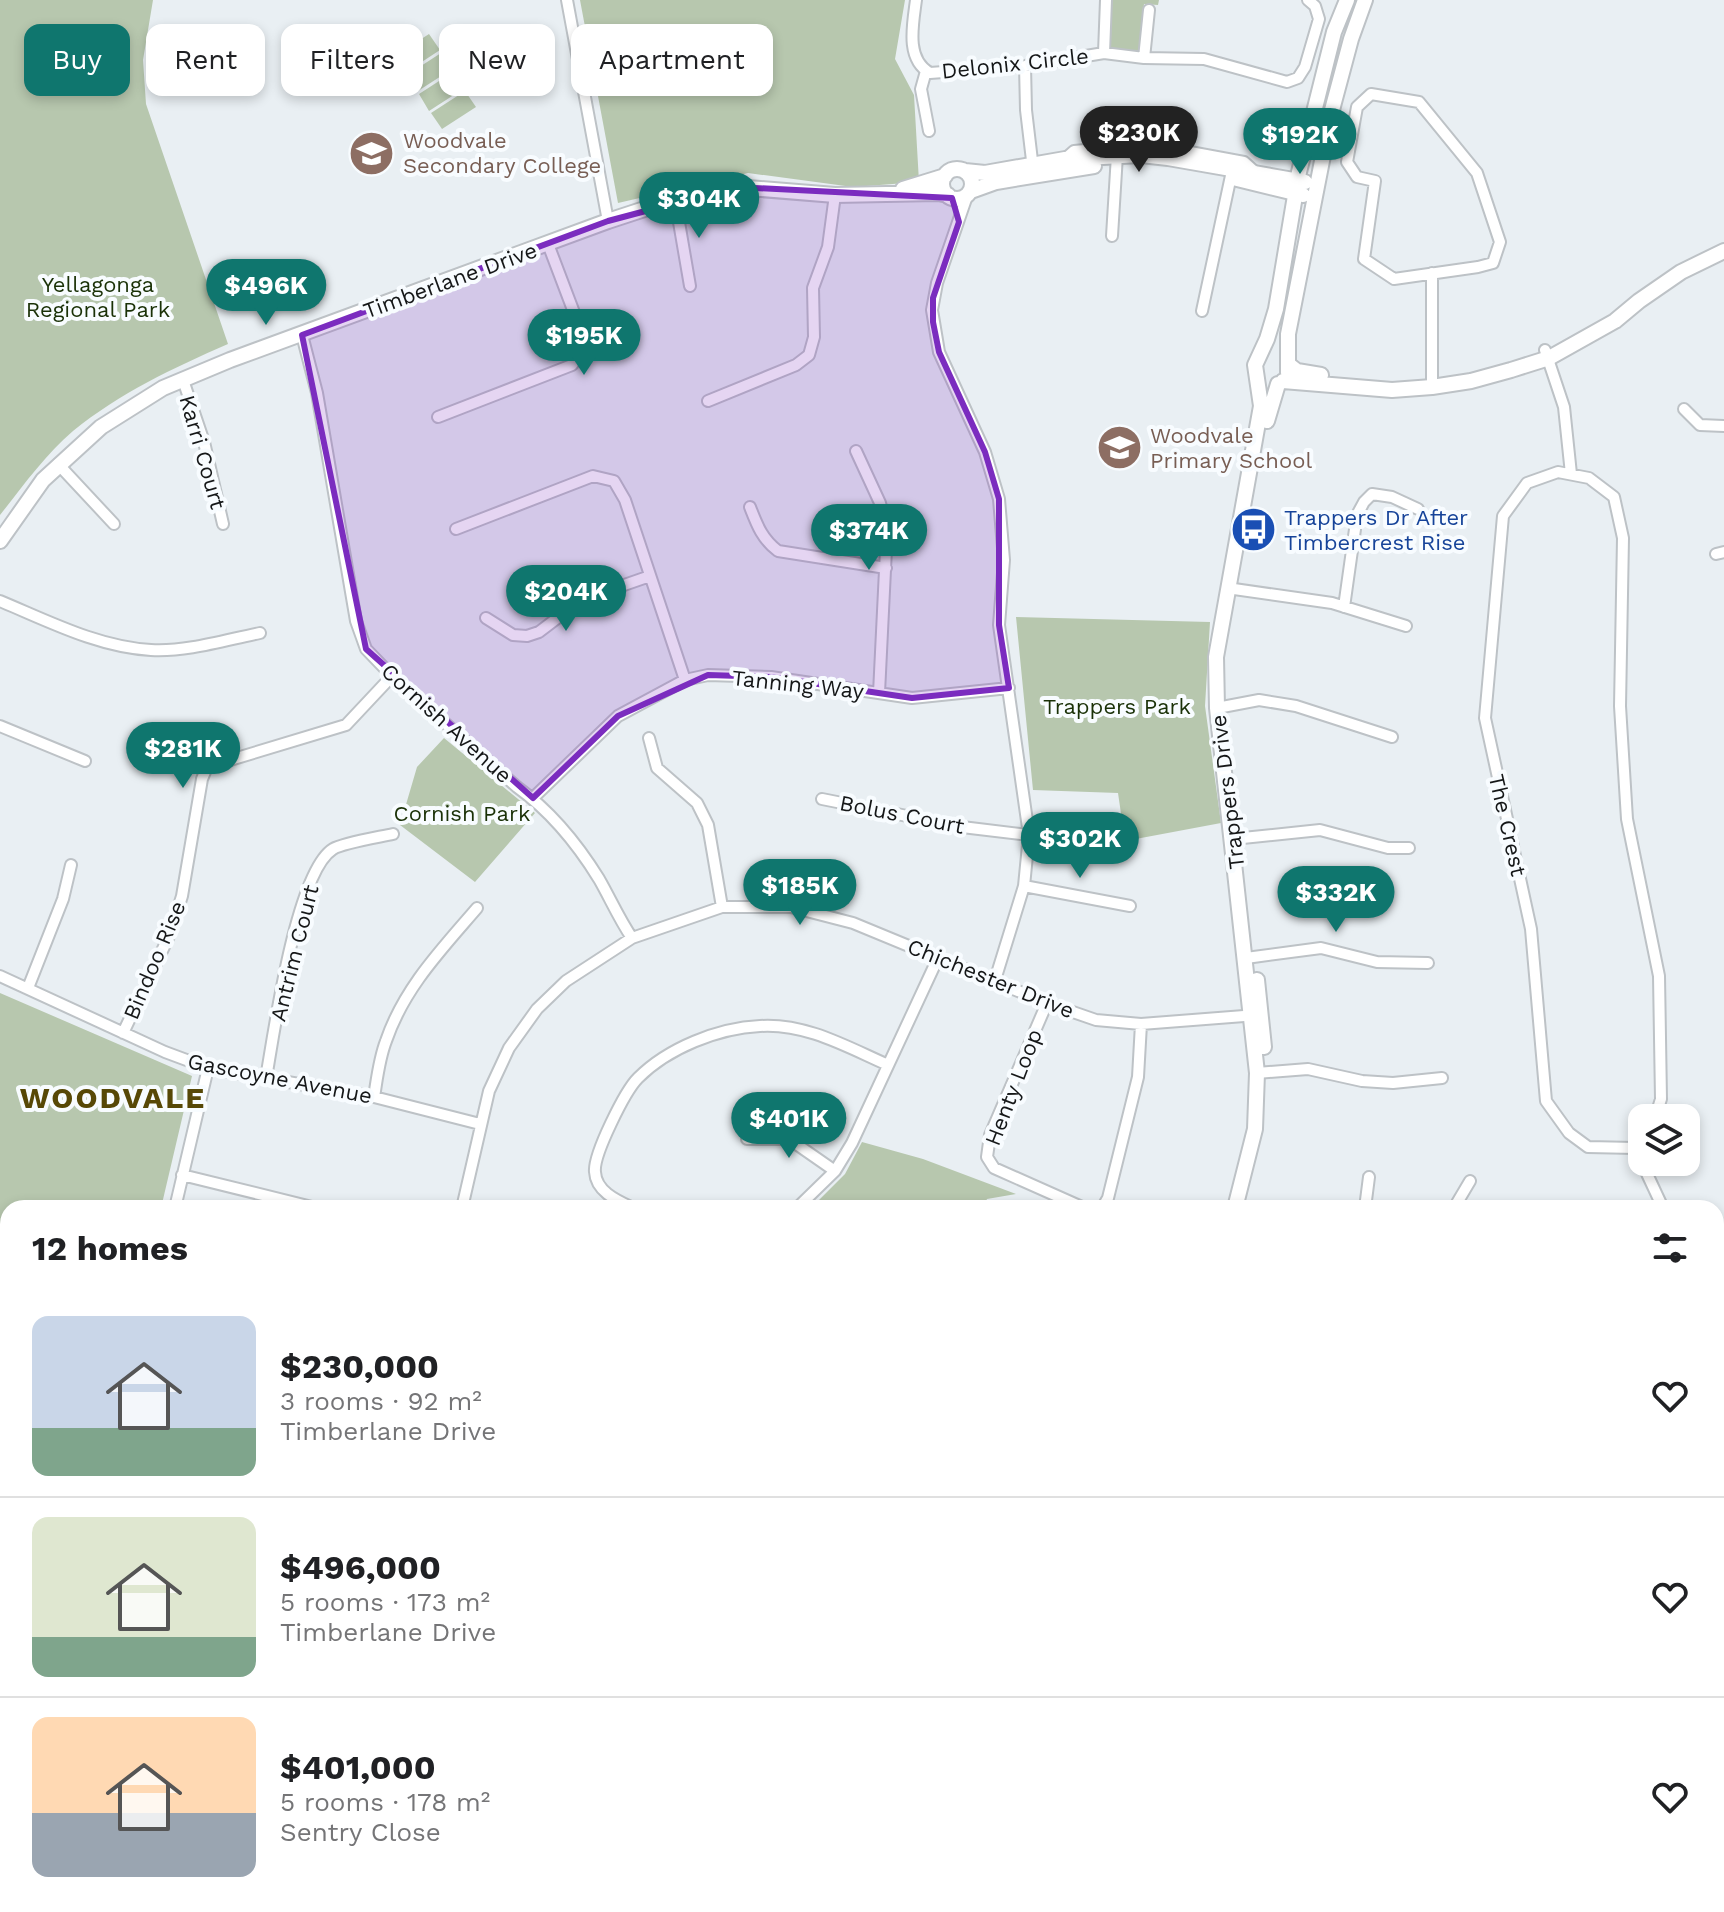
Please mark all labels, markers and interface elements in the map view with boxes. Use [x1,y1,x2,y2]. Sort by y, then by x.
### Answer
chip: Buy [24,24,130,96]
chip: Rent [146,24,265,96]
chip: Filters [281,24,423,96]
chip: New [439,24,555,96]
chip: Apartment [571,24,773,96]
street label: Delonix Circle [940,43,1090,84]
pin: $230K [1083,106,1195,174]
pin: $192K [1244,108,1356,176]
text: $230K [1098,117,1180,147]
text: $192K [1261,119,1339,149]
place label: Woodvale Secondary College [403,128,601,178]
school or university icon: Woodvale Secondary College [348,129,396,177]
pin: $304K [643,172,755,240]
text: $304K [657,183,741,213]
street label: Timberlane Drive [360,237,540,324]
pin: $496K [210,259,322,327]
text: $496K [224,270,308,300]
park label: Yellagonga Regional Park [26,272,170,322]
pin: $195K [528,309,640,377]
text: $195K [546,320,622,350]
street label: Karri Court [174,392,231,512]
place label: Woodvale Primary School [1150,423,1312,473]
school or university icon: Woodvale Primary School [1095,424,1143,472]
pin: $374K [813,504,925,572]
place label: Trappers Dr After Timbercrest Rise [1284,505,1468,555]
bus stop icon: Trappers Dr After Timbercrest Rise [1229,506,1277,554]
text: $374K [829,515,909,545]
pin: $204K [510,565,622,633]
text: $204K [524,576,608,606]
street label: Cornish Avenue [376,658,517,788]
street label: Tanning Way [731,665,866,704]
park label: Trappers Park [1043,694,1191,719]
street label: Trappers Drive [1206,713,1249,871]
pin: $281K [127,722,239,790]
text: $281K [144,733,222,763]
street label: The Crest [1484,772,1531,879]
street label: Bolus Court [837,790,966,839]
park label: Cornish Park [394,801,530,826]
pin: $302K [1024,812,1136,880]
text: $302K [1039,823,1121,853]
pin: $185K [744,859,856,927]
pin: $332K [1280,866,1392,934]
text: $185K [761,870,839,900]
text: $332K [1295,877,1377,907]
street label: Antrim Court [265,882,324,1024]
street label: Bindoo Rise [118,897,191,1023]
street label: Chichester Drive [904,934,1078,1023]
street label: Henty Loop [980,1025,1047,1149]
street label: Gascoyne Avenue [186,1048,374,1109]
district label: WOODVALE [20,1080,206,1115]
pin: $401K [733,1092,845,1160]
text: $401K [749,1103,829,1133]
map controls [1628,1104,1700,1176]
button: layers [1628,1104,1700,1176]
icon: filters [1648,1226,1692,1270]
text: 12 homes [32,1228,188,1268]
text: $230,000 [280,1346,439,1386]
icon: home [96,1348,192,1444]
icon: heart [1648,1374,1692,1418]
text: 3 rooms · 92 m² [280,1386,482,1416]
text: Timberlane Drive [280,1416,496,1446]
text: $496,000 [280,1547,441,1587]
icon: home [96,1549,192,1645]
icon: heart [1648,1575,1692,1619]
text: 5 rooms · 173 m² [280,1587,490,1617]
text: Timberlane Drive [280,1617,496,1647]
text: $401,000 [280,1747,436,1787]
icon: home [96,1749,192,1845]
icon: heart [1648,1775,1692,1819]
text: 5 rooms · 178 m² [280,1787,490,1817]
text: Sentry Close [280,1817,441,1847]

